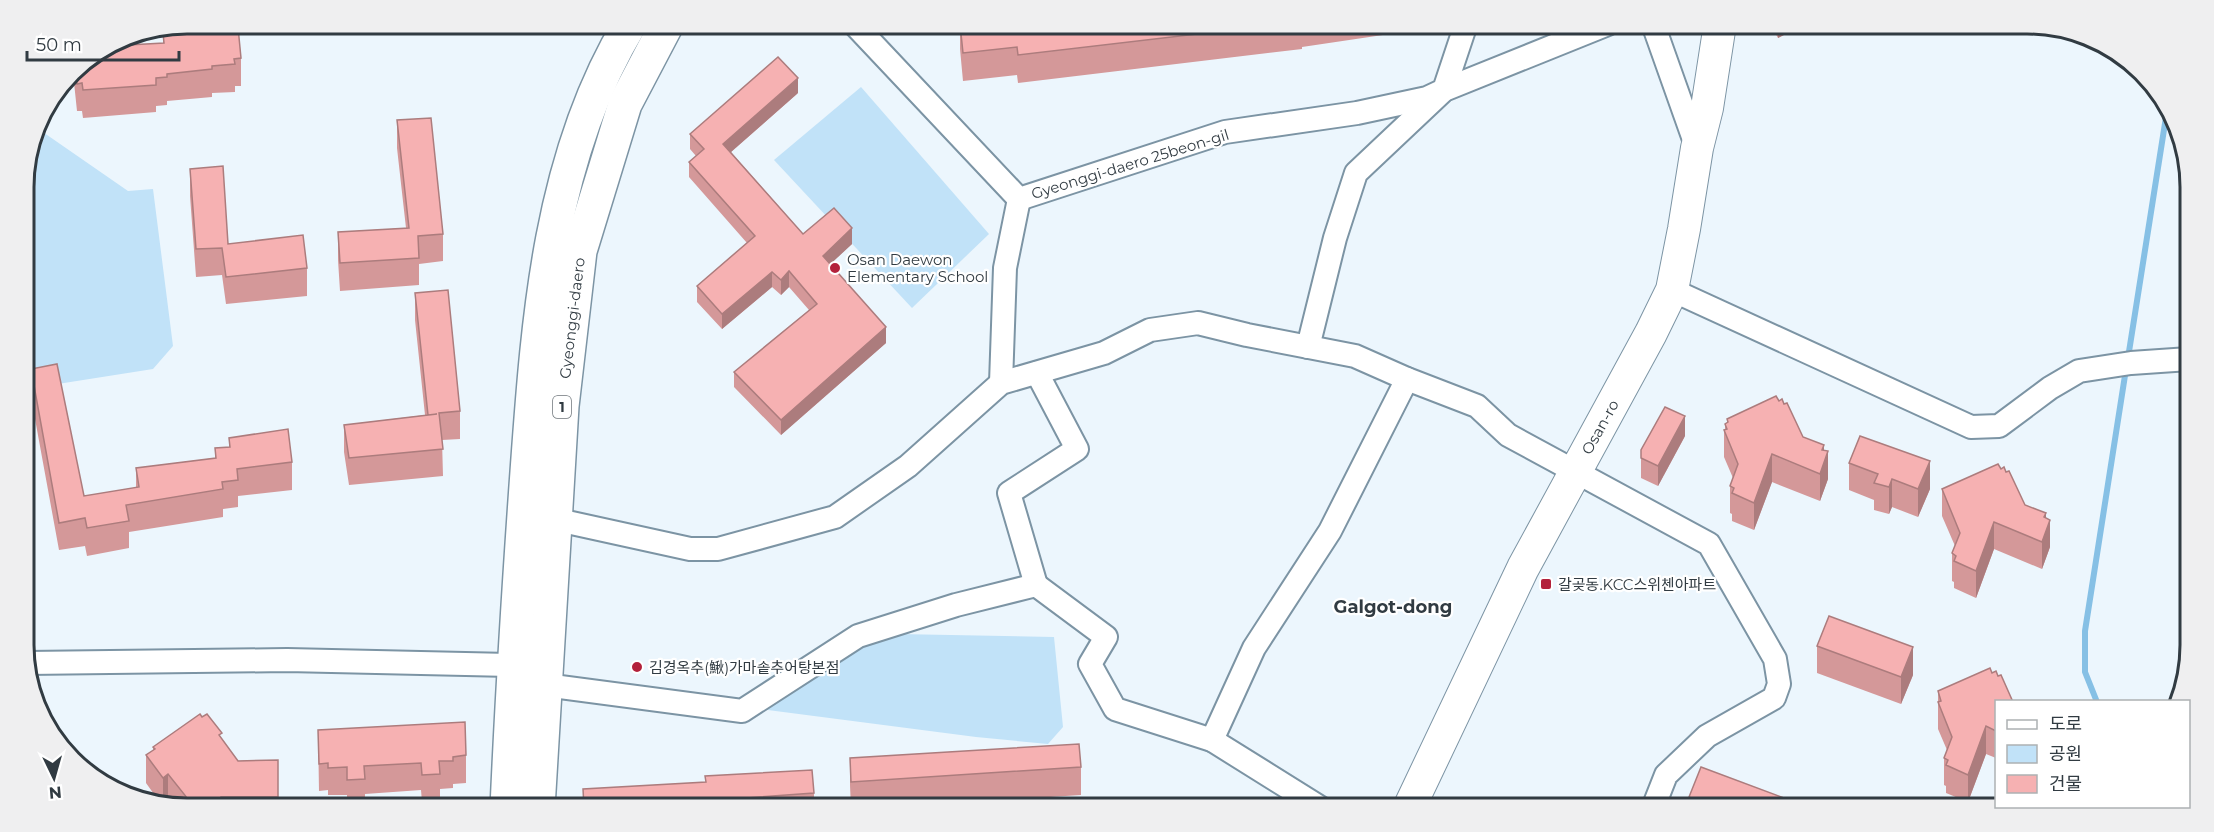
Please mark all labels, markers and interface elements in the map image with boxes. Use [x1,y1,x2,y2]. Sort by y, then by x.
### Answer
scale bar [27,24,178,62]
text: 50 m [36,34,82,56]
street label: Gyeonggi-daero 25beon-gil [1029,125,1231,203]
place label: Osan Daewon Elementary School [847,250,988,286]
street label: Gyeonggi-daero [555,256,589,380]
marker: Osan Daewon Elementary School [828,261,842,275]
road number: 1 [553,396,571,418]
street label: Osan-ro [1577,396,1623,458]
place label: 갈곶동.KCC스위첸아파트 [1558,575,1716,594]
marker: 갈곶동.KCC스위첸아파트 [1539,577,1553,591]
district label: Galgot-dong [1334,596,1452,618]
place label: 김경옥추(鰍)가마솥추어탕본점 [649,658,839,677]
marker: 김경옥추(鰍)가마솥추어탕본점 [630,660,644,674]
legend [1995,700,2190,808]
text: 도로 [2049,713,2082,735]
text: 공원 [2049,743,2082,765]
north arrow [24,748,84,808]
text: 건물 [2049,773,2082,795]
text: N [48,782,63,802]

